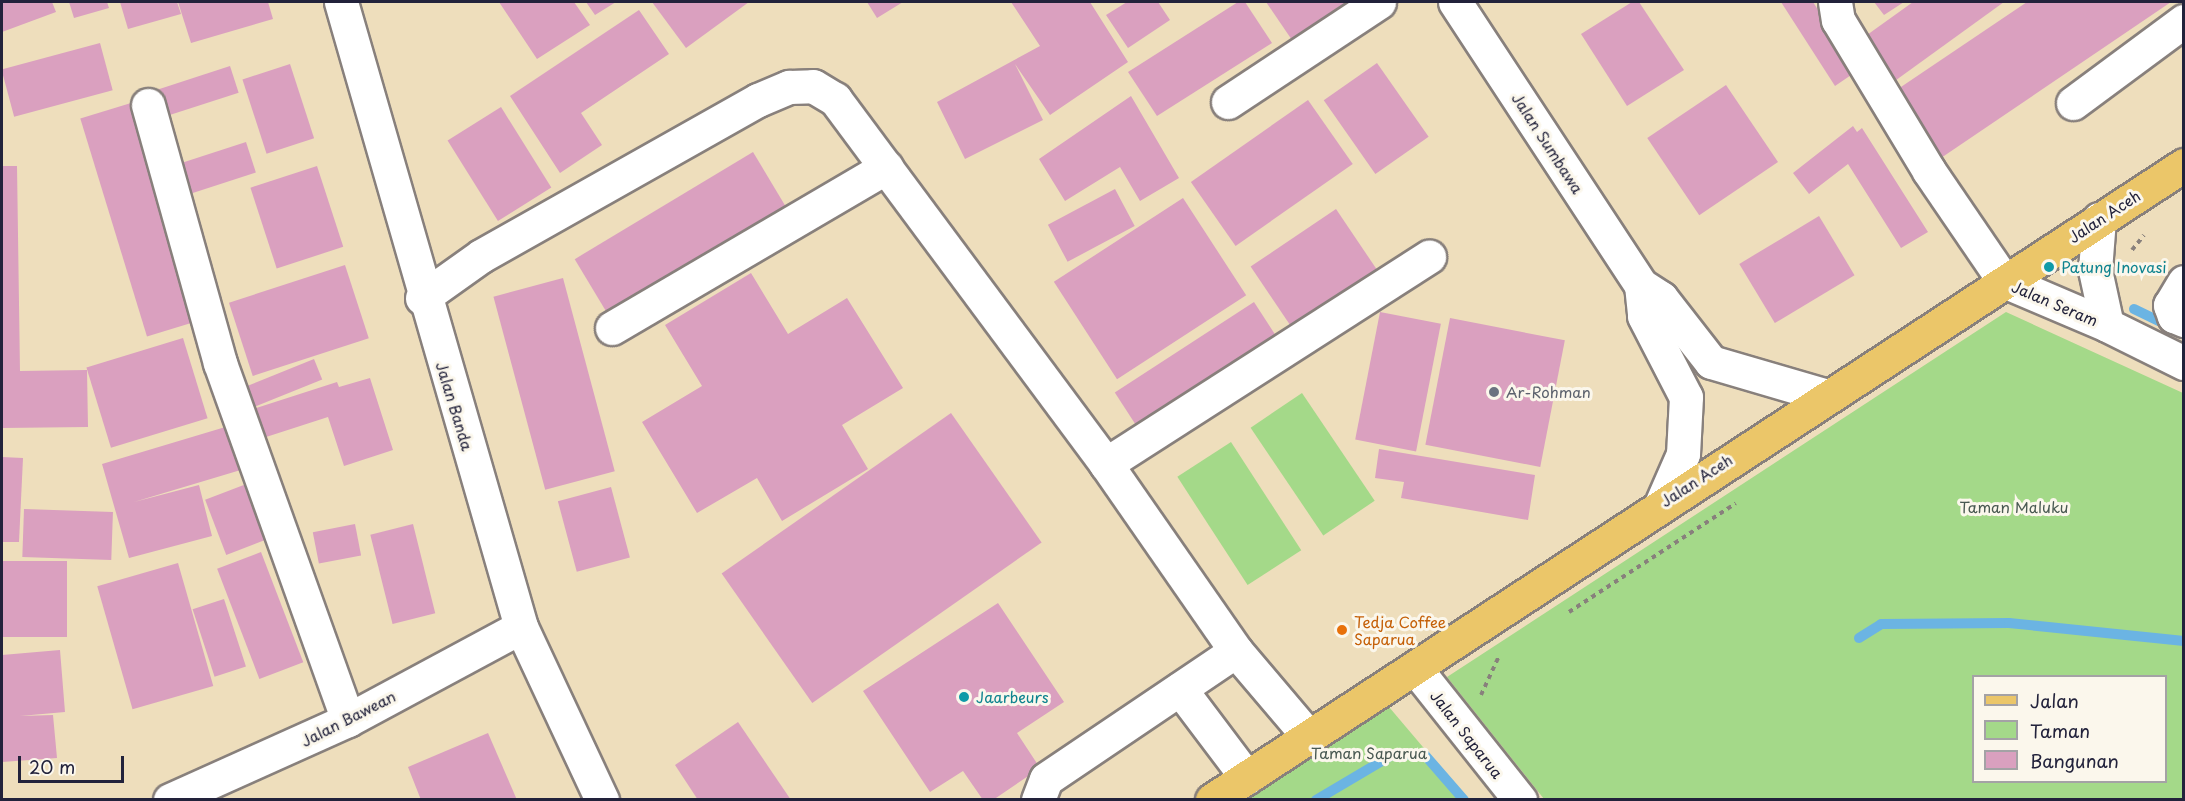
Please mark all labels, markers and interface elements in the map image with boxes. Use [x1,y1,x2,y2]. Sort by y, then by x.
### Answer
street label: Jalan Sumbawa [1509,89,1587,197]
street label: Jalan Aceh [2065,186,2143,246]
place label: Patung Inovasi [2061,258,2167,276]
marker: Patung Inovasi [2042,260,2056,274]
street label: Jalan Seram [2009,277,2101,329]
street label: Jalan Banda [433,360,477,452]
place label: Ar-Rohman [1506,383,1591,401]
marker: Ar-Rohman [1487,385,1501,399]
street label: Jalan Aceh [1657,450,1735,510]
park label: Taman Maluku [1960,498,2068,516]
place label: Tedja Coffee Saparua [1354,612,1446,647]
marker: Tedja Coffee Saparua [1335,623,1349,637]
legend [1972,675,2167,783]
street label: Jalan Bawean [297,686,399,750]
street label: Jalan Saparua [1427,686,1507,782]
text: Jalan [2030,687,2079,714]
place label: Jaarbeurs [976,688,1049,706]
marker: Jaarbeurs [957,690,971,704]
text: Taman [2030,717,2090,744]
scale bar [21,744,128,782]
park label: Taman Saparua [1311,744,1427,762]
text: Bangunan [2030,747,2119,774]
text: 20 m [29,753,75,780]

